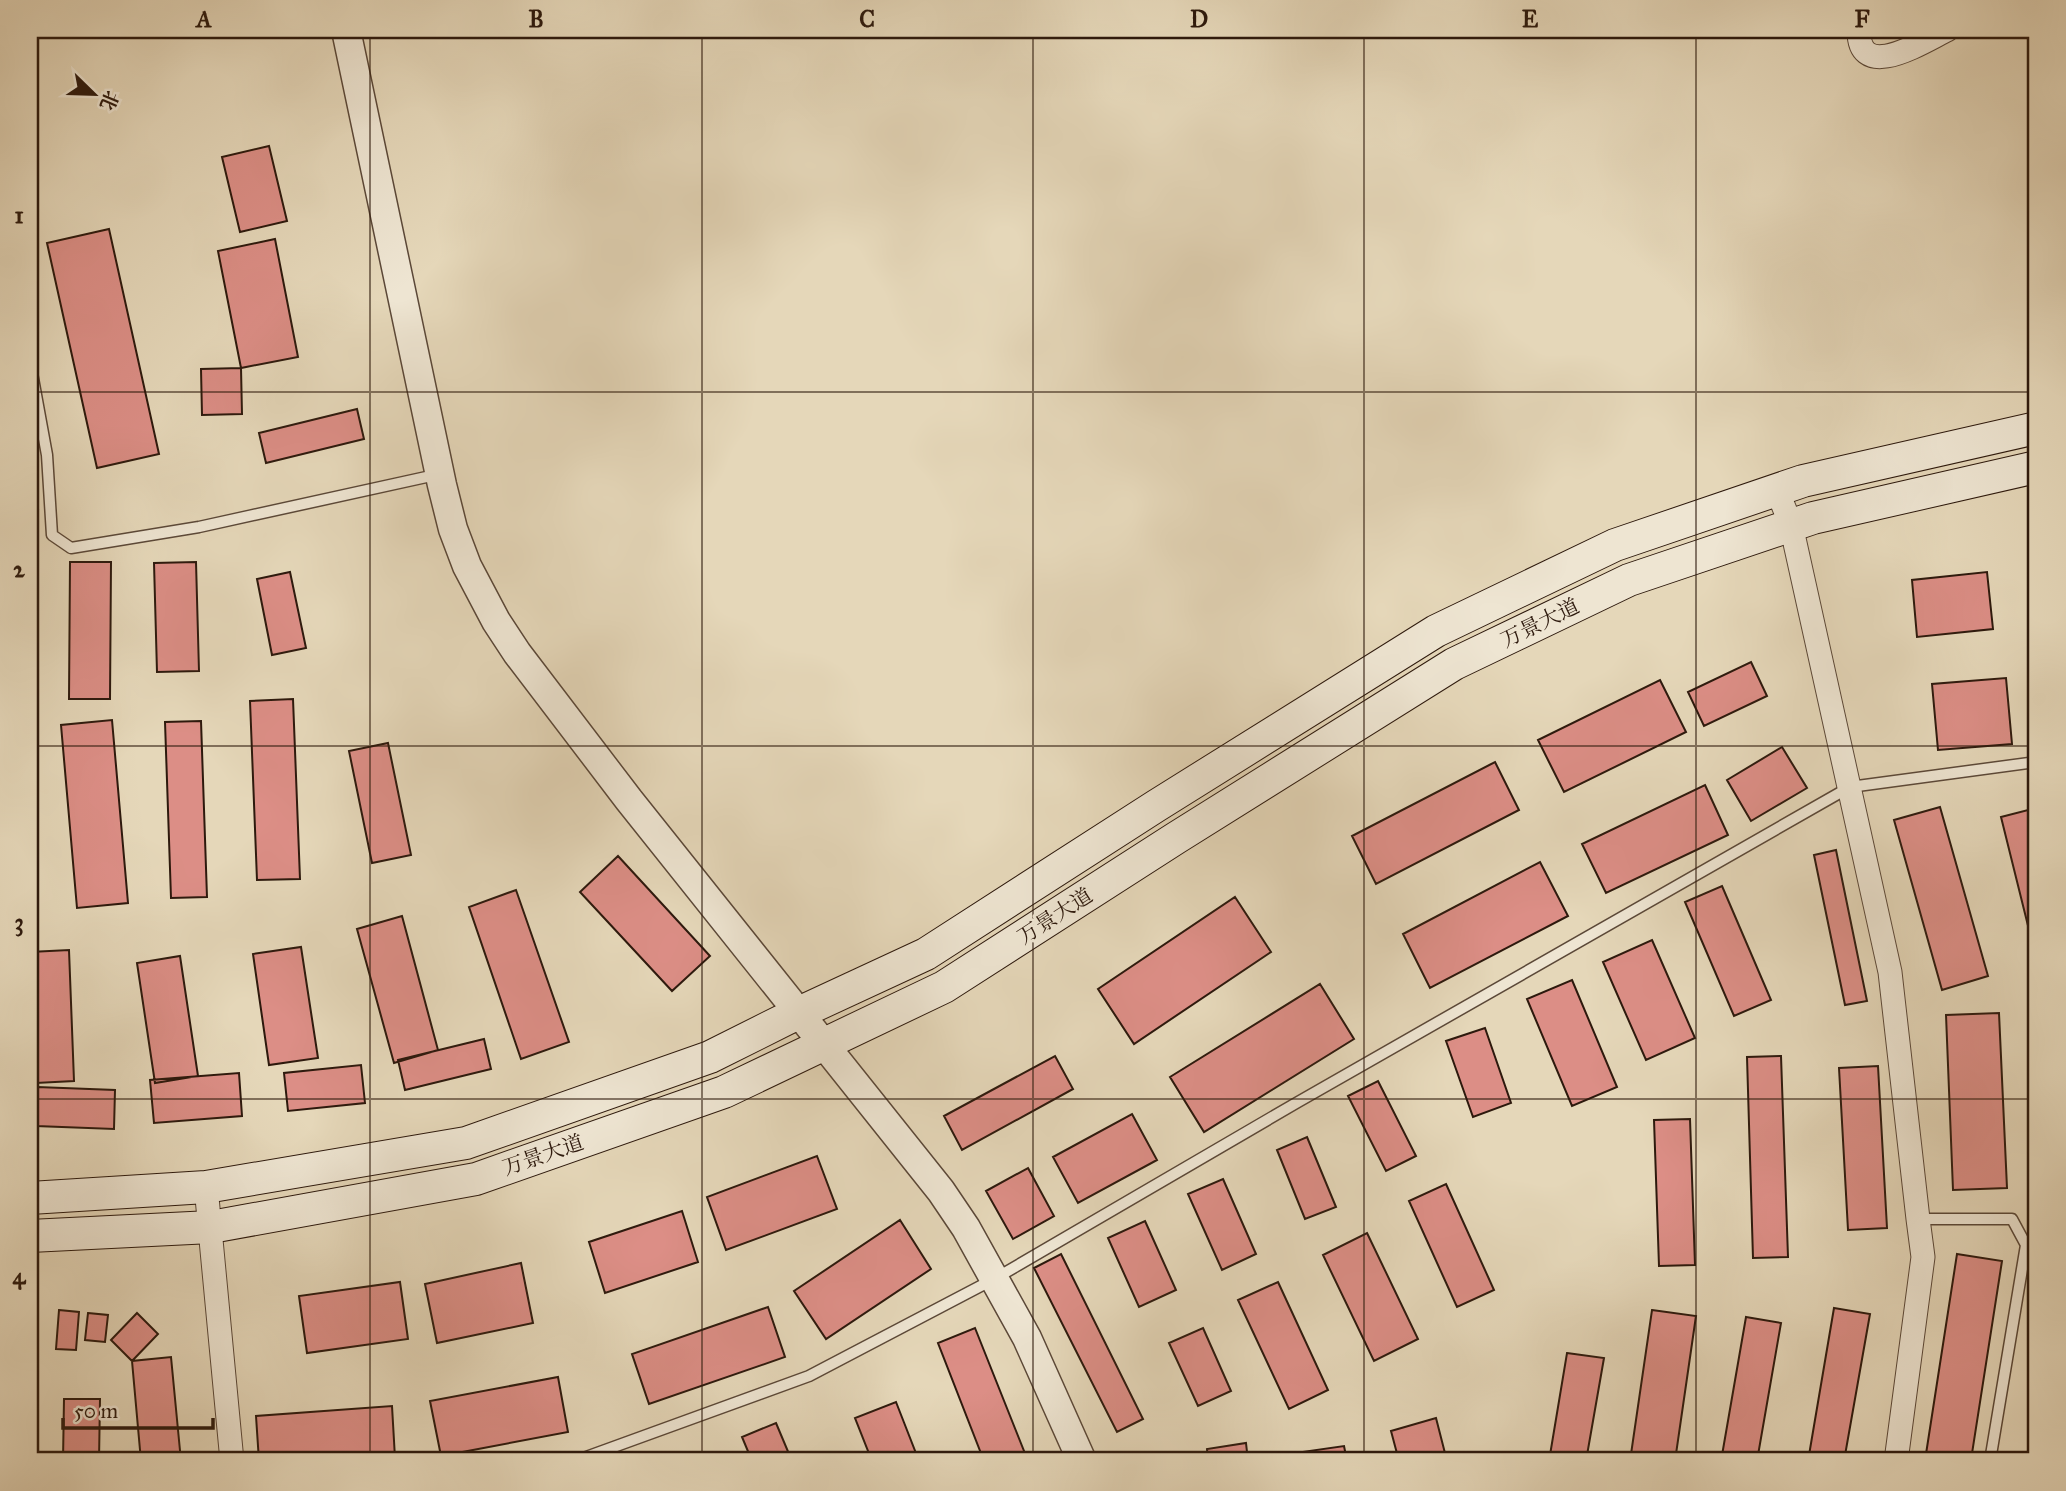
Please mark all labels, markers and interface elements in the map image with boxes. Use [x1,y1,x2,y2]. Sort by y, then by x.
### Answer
text: A [194,5,212,33]
text: B [528,5,544,33]
text: C [859,5,875,33]
text: D [1190,5,1208,33]
text: E [1522,5,1539,33]
text: F [1854,5,1870,33]
north arrow [60,60,130,130]
text: 北 [95,87,123,114]
text: 1 [14,201,24,229]
text: 2 [13,555,25,583]
street label: 万景大道 [1497,593,1583,653]
street label: 万景大道 [1013,882,1097,950]
text: 3 [14,908,24,937]
street label: 万景大道 [499,1129,587,1181]
text: 4 [13,1262,27,1290]
scale bar [63,1386,214,1430]
text: 50 m [74,1398,119,1424]

